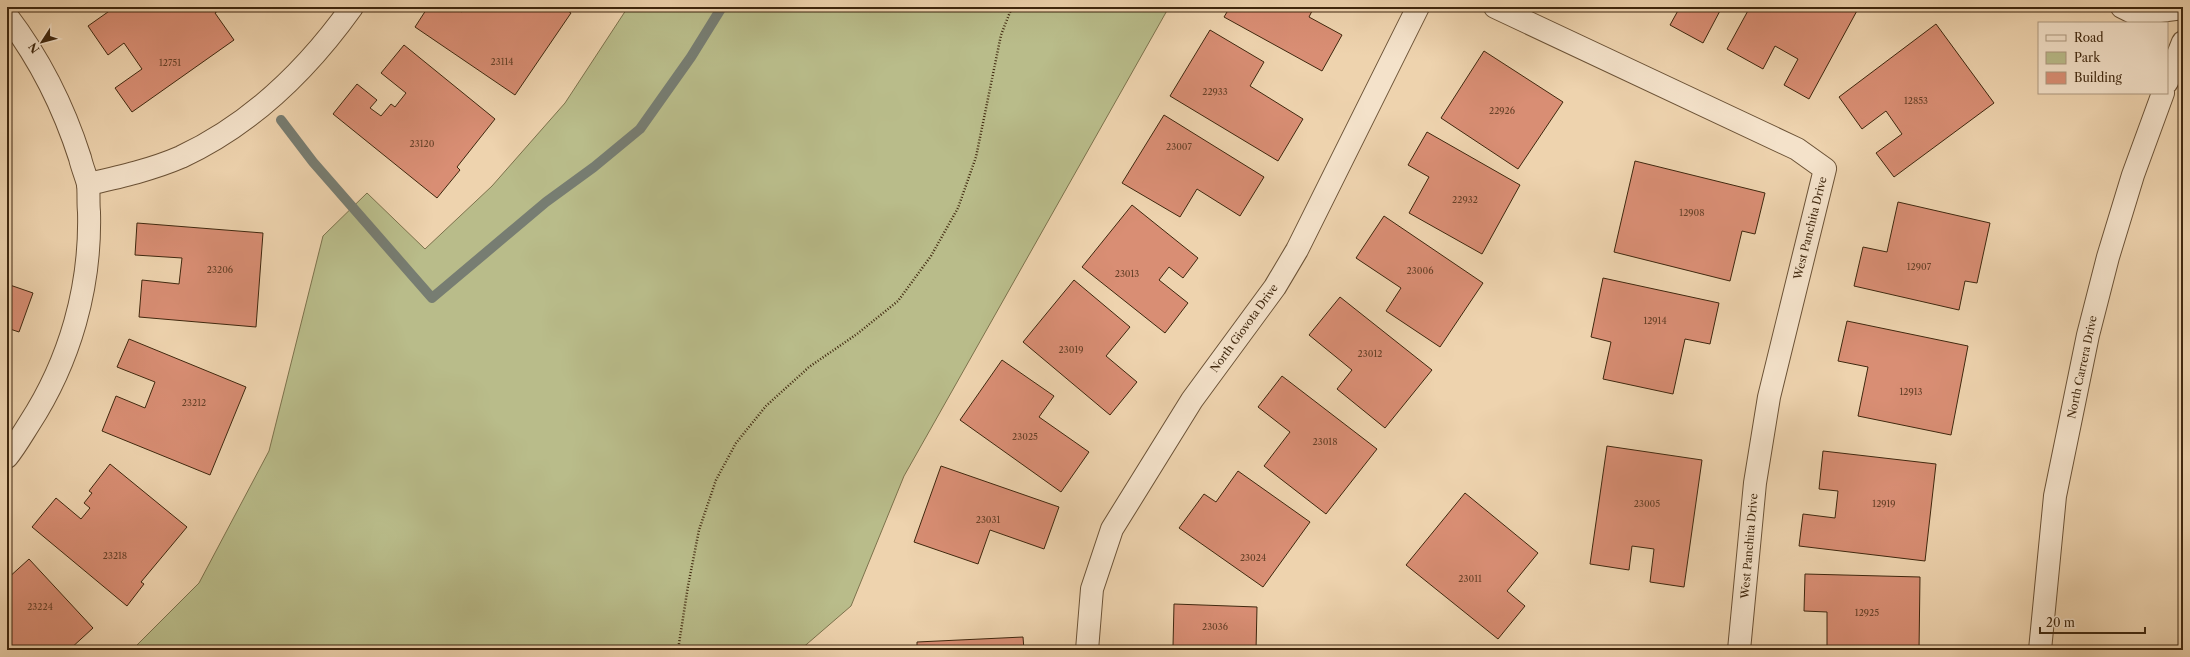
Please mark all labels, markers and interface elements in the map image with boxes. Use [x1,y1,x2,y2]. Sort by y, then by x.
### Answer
north arrow [22,22,62,62]
legend [2038,22,2168,94]
text: Road [2074,30,2104,45]
text: N [25,40,42,56]
text: Park [2074,50,2101,65]
house number: 23114 [491,56,513,67]
house number: 12751 [159,57,181,68]
text: Building [2074,70,2122,85]
house number: 22933 [1202,86,1228,97]
house number: 12853 [1904,95,1928,106]
house number: 22926 [1489,105,1515,116]
house number: 23120 [410,138,435,149]
house number: 23007 [1166,141,1193,152]
street label: West Panchita Drive [1790,175,1830,282]
house number: 22932 [1452,194,1478,205]
house number: 12908 [1679,207,1705,218]
house number: 12907 [1907,261,1932,272]
house number: 23206 [207,264,233,275]
house number: 23006 [1407,265,1433,276]
house number: 23013 [1115,268,1139,279]
street label: North Giovota Drive [1207,281,1281,375]
street label: North Carrera Drive [2064,314,2100,420]
house number: 12914 [1643,315,1667,326]
house number: 23019 [1059,344,1083,355]
house number: 23012 [1358,348,1382,359]
house number: 12913 [1900,386,1923,397]
house number: 23212 [182,397,206,408]
house number: 23025 [1012,431,1038,442]
house number: 23018 [1313,436,1337,447]
street label: West Panchita Drive [1737,493,1761,600]
house number: 23005 [1634,498,1660,509]
house number: 12919 [1872,498,1896,509]
house number: 23031 [976,514,1001,525]
house number: 23218 [103,550,127,561]
house number: 23024 [1240,552,1266,563]
house number: 23011 [1458,573,1482,584]
house number: 23224 [27,601,53,612]
house number: 12925 [1855,607,1879,618]
scale bar [2040,609,2145,635]
text: 20 m [2046,615,2075,630]
house number: 23036 [1202,621,1228,632]

